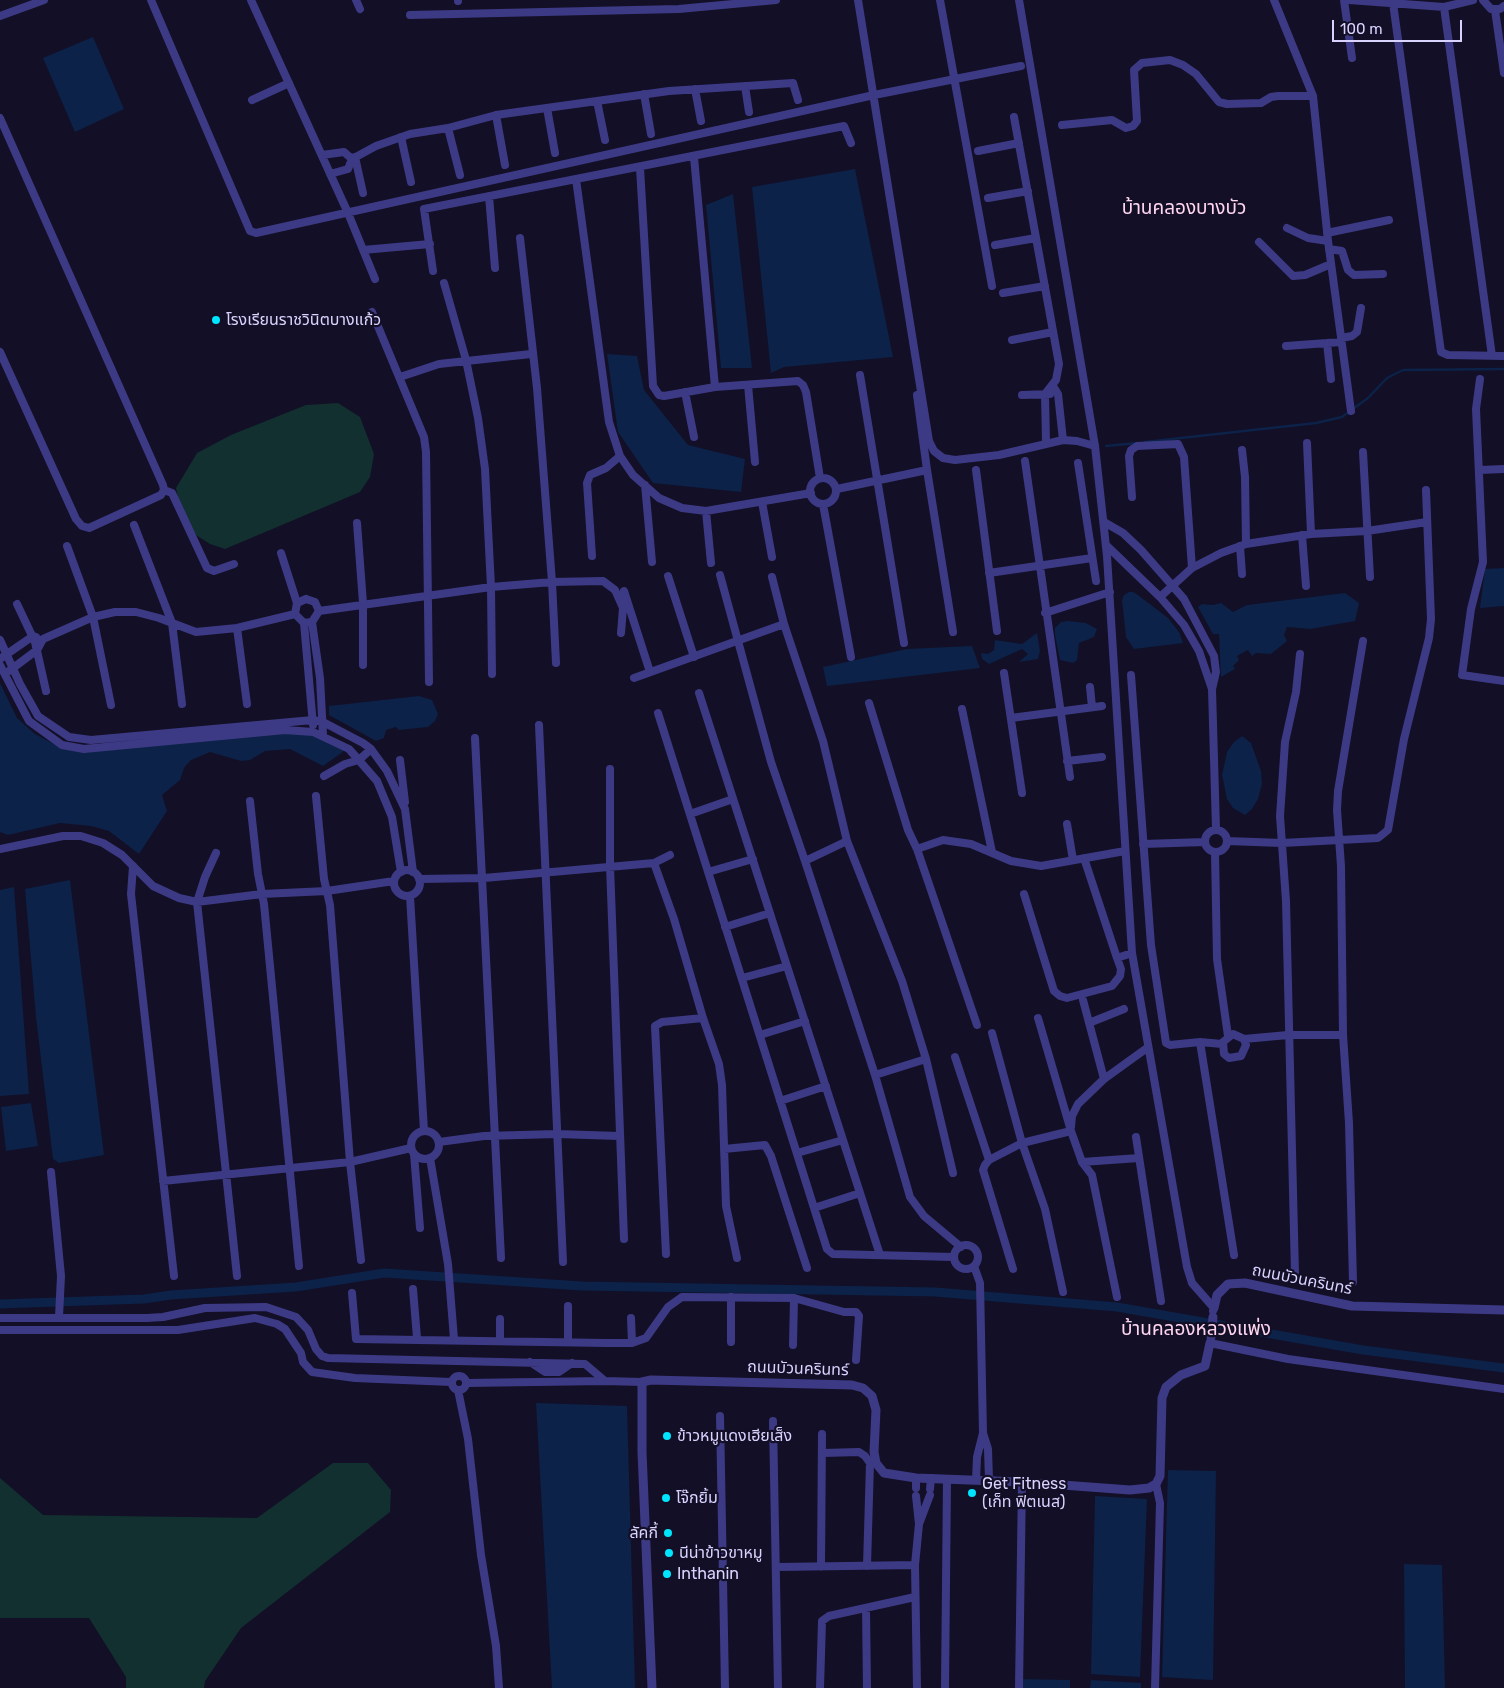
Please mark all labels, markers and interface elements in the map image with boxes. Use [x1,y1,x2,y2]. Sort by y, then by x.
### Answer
scale bar [1334,10,1464,42]
text: 100 m [1340,20,1382,38]
district label: บ้านคลองบางบัว [1122,198,1246,220]
place label: โรงเรียนราชวินิตบางแก้ว [226,310,381,330]
marker: โรงเรียนราชวินิตบางแก้ว [210,314,222,326]
street label: ถนนบัวนครินทร์ [1250,1261,1354,1299]
district label: บ้านคลองหลวงแพ่ง [1121,1319,1271,1341]
street label: ถนนบัวนครินทร์ [747,1358,849,1380]
place label: ข้าวหมูแดงเฮียเส็ง [677,1426,792,1446]
marker: ข้าวหมูแดงเฮียเส็ง [661,1430,673,1442]
place label: Get Fitness (เก็ท ฟิตเนส) [982,1474,1066,1512]
marker: Get Fitness (เก็ท ฟิตเนส) [966,1487,978,1499]
place label: โจ๊กยิ้ม [676,1488,718,1508]
marker: โจ๊กยิ้ม [660,1492,672,1504]
place label: ลัคกี้ [629,1523,658,1543]
marker: ลัคกี้ [662,1527,674,1539]
place label: นีน่าข้าวขาหมู [679,1543,763,1563]
marker: นีน่าข้าวขาหมู [663,1547,675,1559]
place label: Inthanin [677,1564,739,1584]
marker: Inthanin [661,1568,673,1580]

